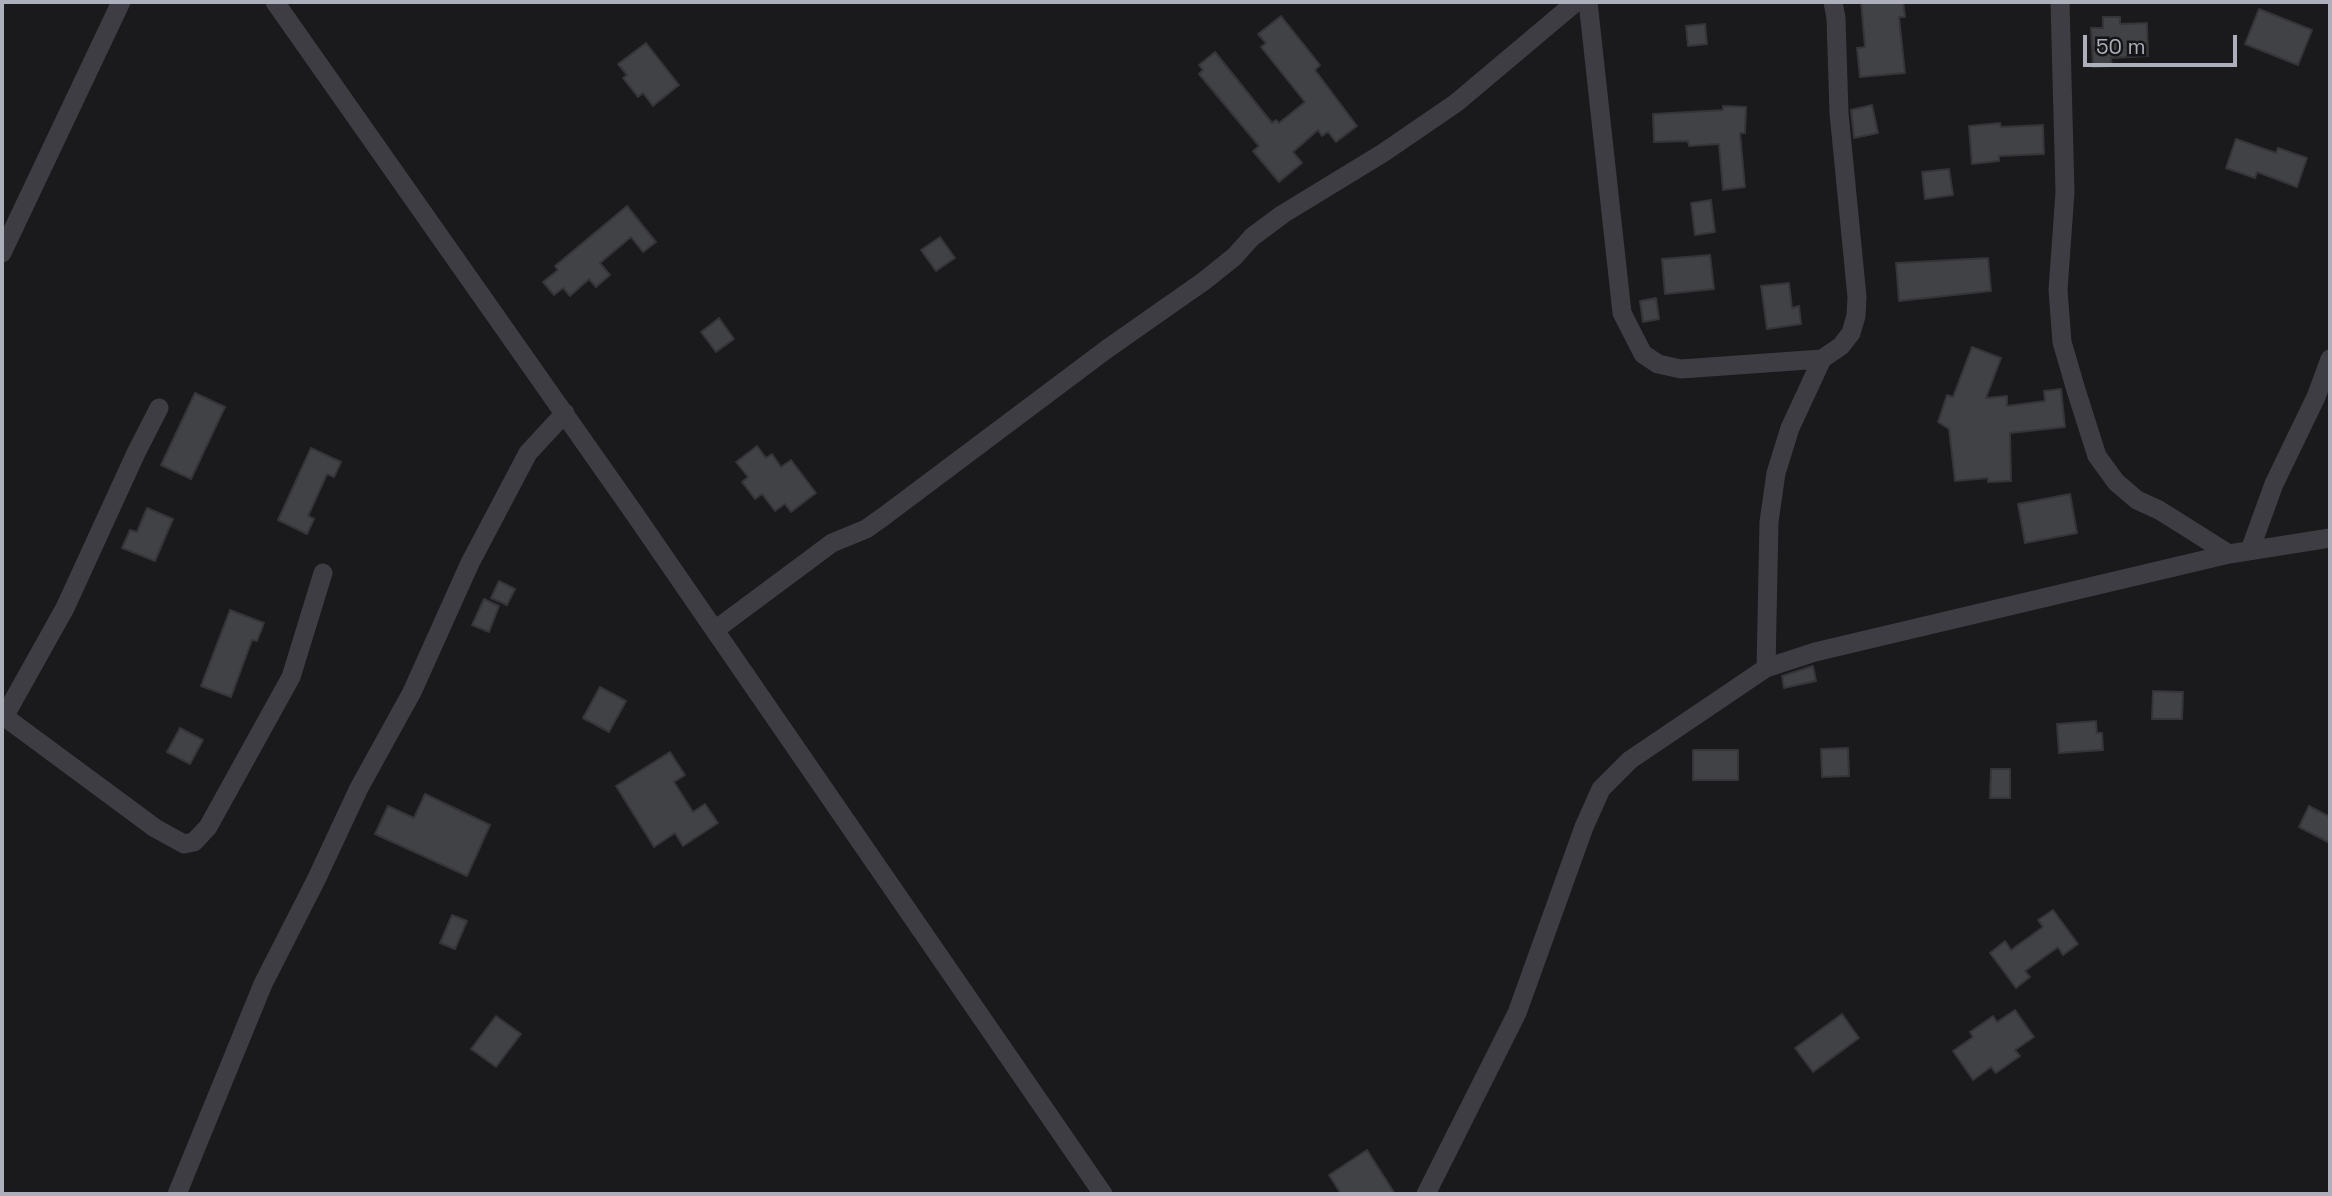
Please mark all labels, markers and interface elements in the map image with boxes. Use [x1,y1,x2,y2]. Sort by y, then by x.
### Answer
scale bar [2087,21,2241,65]
text: 50 m [2096,33,2146,60]

